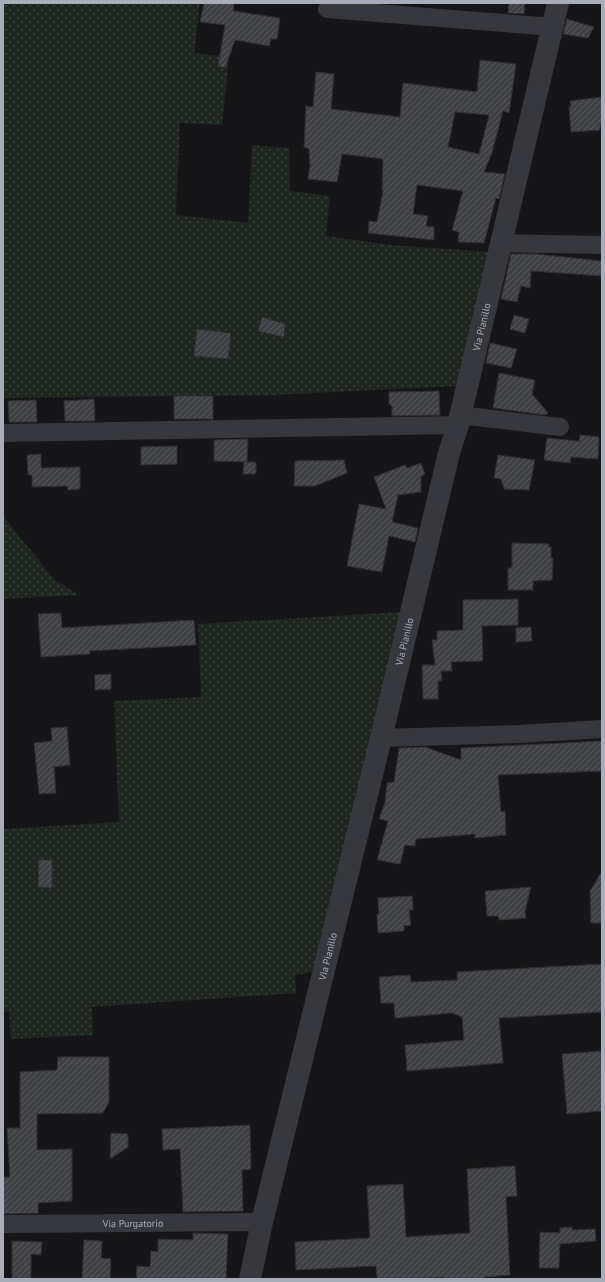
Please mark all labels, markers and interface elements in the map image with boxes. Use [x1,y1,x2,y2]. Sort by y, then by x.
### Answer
street label: Via Pianillo [470,302,494,353]
street label: Via Pianillo [392,616,417,668]
street label: Via Pianillo [315,931,340,982]
street label: Via Purgatorio [102,1217,163,1230]

